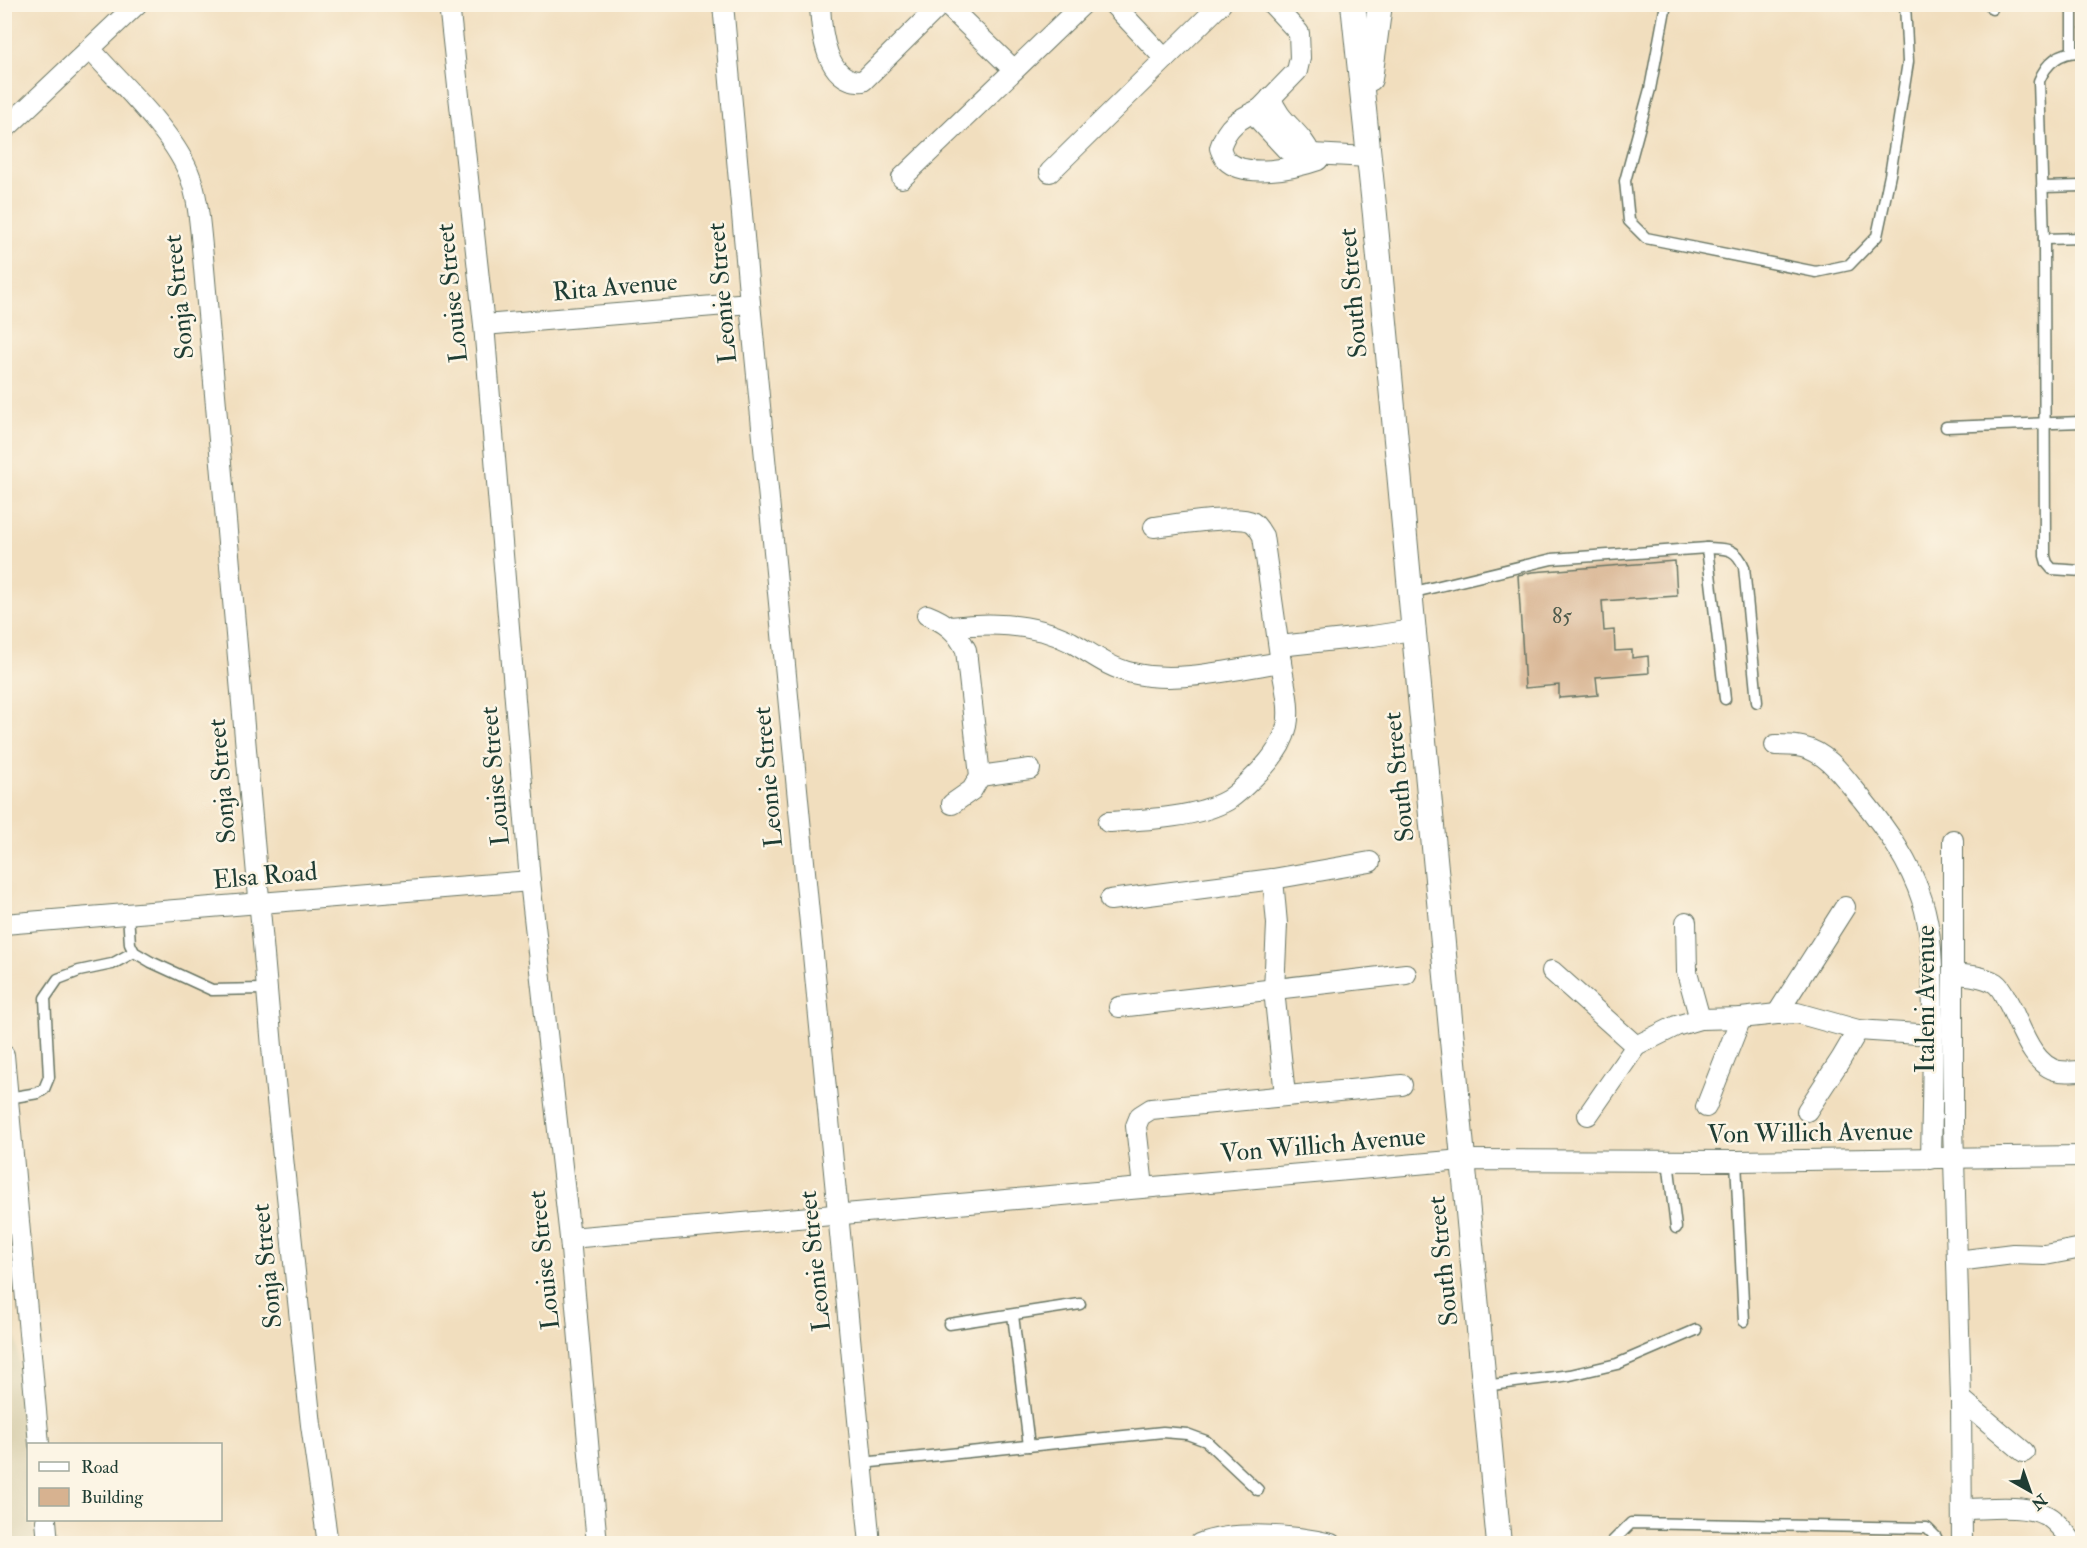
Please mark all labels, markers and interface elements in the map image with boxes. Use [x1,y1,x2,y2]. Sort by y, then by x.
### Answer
street label: Leonie Street [700,221,744,365]
street label: Louise Street [429,222,475,364]
street label: South Street [1331,227,1375,359]
street label: Sonja Street [157,233,201,361]
street label: Rita Avenue [551,266,679,308]
house number: 85 [1552,602,1572,630]
street label: Louise Street [473,705,517,847]
street label: Leonie Street [746,705,790,849]
street label: South Street [1376,710,1422,844]
street label: Sonja Street [201,717,243,845]
street label: Elsa Road [211,855,319,897]
street label: Italeni Avenue [1910,925,1942,1073]
street label: Von Willich Avenue [1707,1115,1913,1151]
street label: Von Willich Avenue [1219,1120,1427,1170]
street label: Louise Street [521,1189,567,1331]
street label: Leonie Street [792,1189,838,1333]
street label: South Street [1420,1194,1466,1328]
street label: Sonja Street [245,1202,289,1330]
legend [27,1443,222,1521]
text: Road [81,1456,119,1479]
north arrow [2000,1461,2060,1521]
text: Building [81,1486,144,1509]
text: N [2027,1489,2052,1514]

